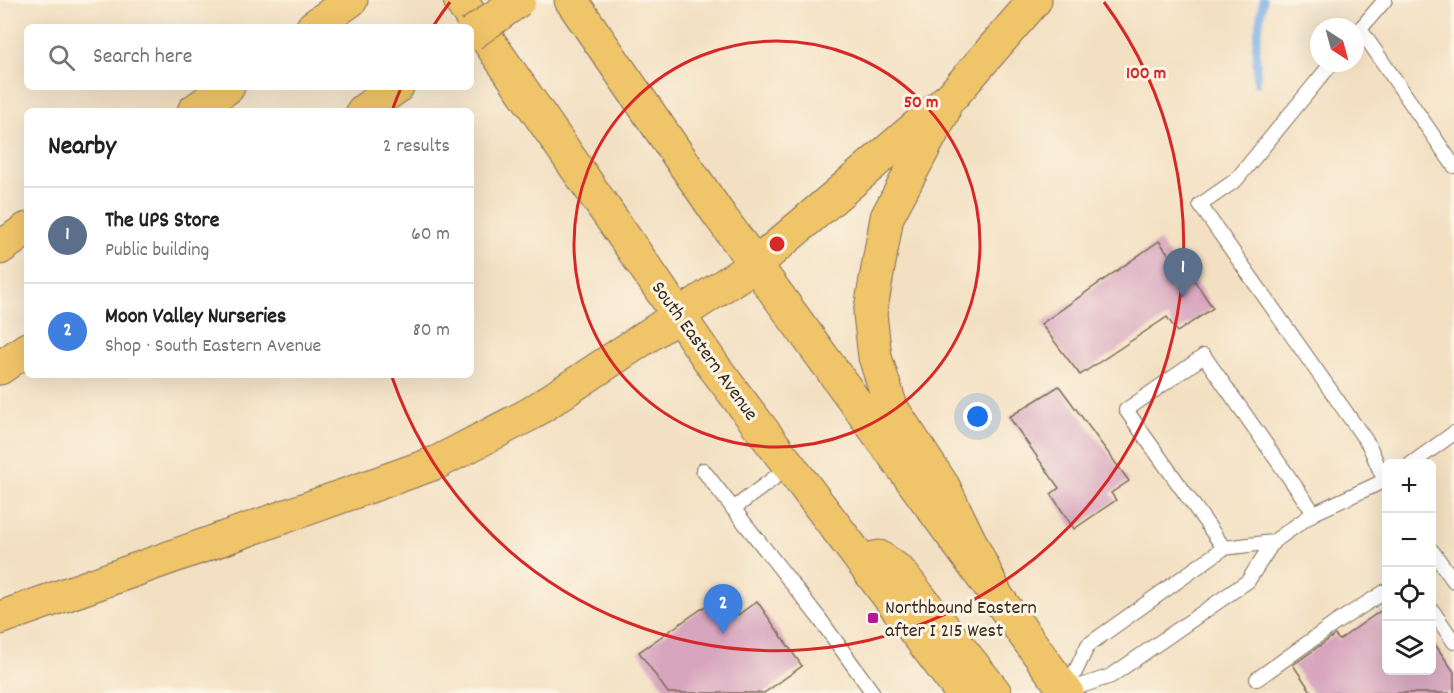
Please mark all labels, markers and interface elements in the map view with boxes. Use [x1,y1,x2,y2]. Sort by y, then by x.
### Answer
north arrow [1310,18,1364,72]
search box [24,24,474,90]
icon: search [45,41,78,74]
text: Search here [93,42,192,73]
text: 100 m [1126,62,1166,87]
text: 50 m [904,91,938,116]
text: Nearby [48,129,116,166]
text: 2 results [383,133,450,161]
text: The UPS Store [105,206,219,237]
text: 1 [65,221,70,249]
text: 60 m [411,221,450,249]
centre of rings [767,234,787,254]
text: Public building [105,237,209,265]
pin: 1 [1164,248,1202,298]
street label: South Eastern Avenue [643,276,764,427]
text: Moon Valley Nurseries [105,302,286,333]
text: 2 [63,317,72,345]
text: 80 m [413,317,450,345]
text: Shop · South Eastern Avenue [105,333,321,361]
your location [963,402,992,431]
map controls [1382,459,1436,675]
button: + [1382,459,1436,513]
button: − [1382,513,1436,567]
button: locate [1382,567,1436,621]
pin: 2 [704,584,742,634]
place label: Northbound Eastern after I 215 West [885,595,1037,646]
marker: Northbound Eastern after I 215 West [866,611,880,625]
button: layers [1382,621,1436,675]

